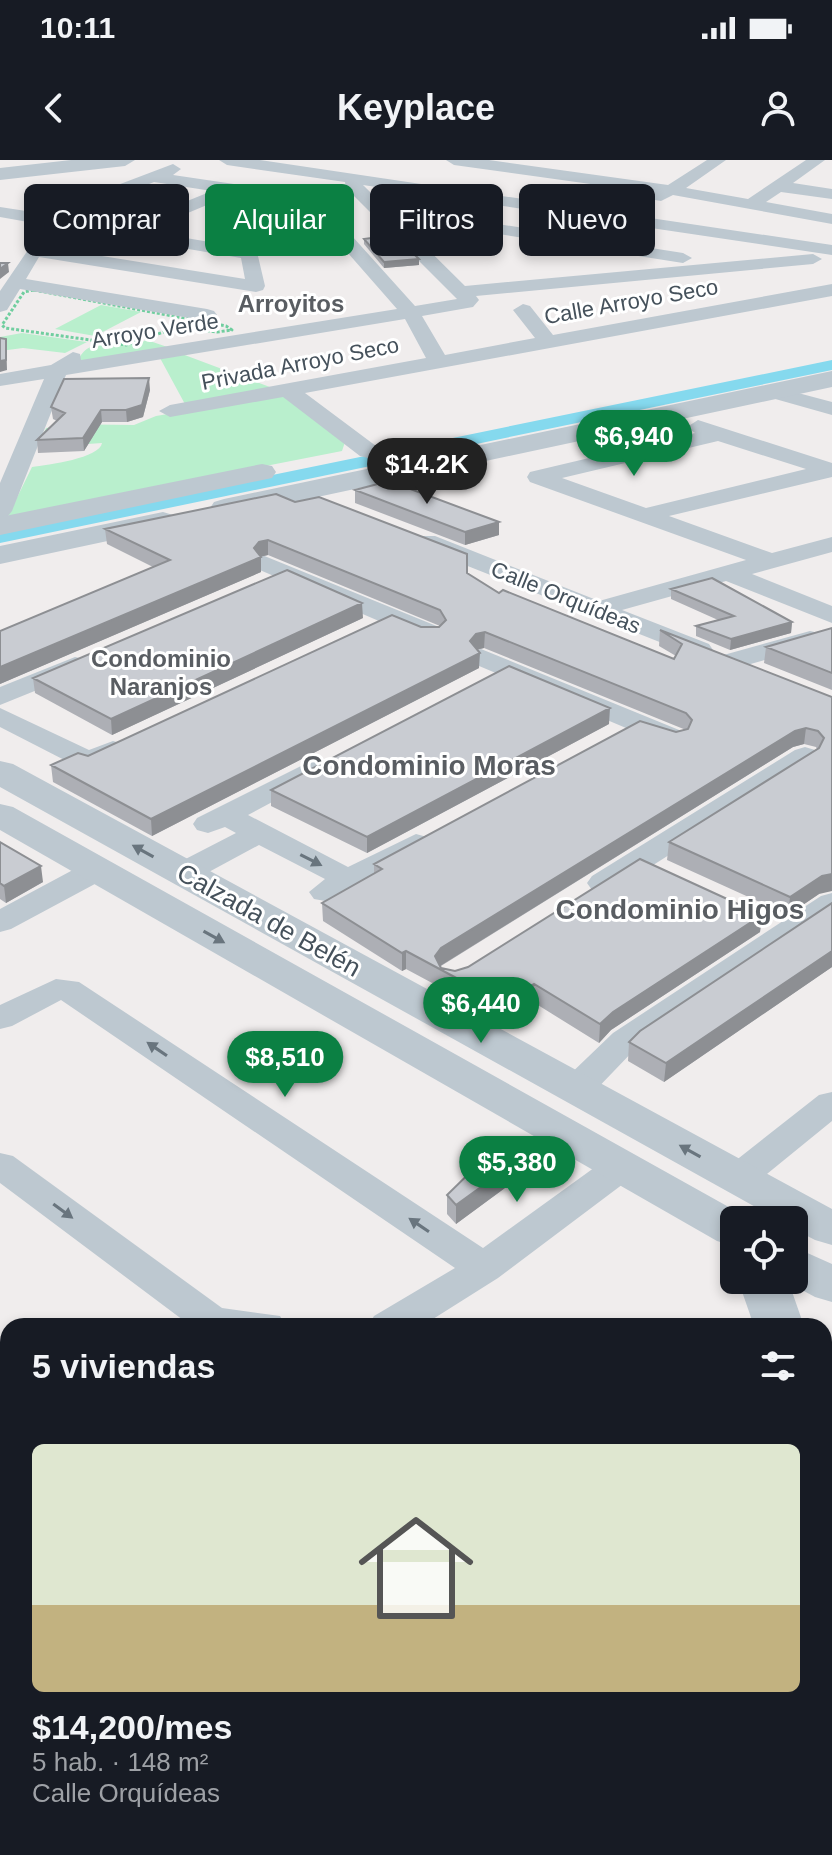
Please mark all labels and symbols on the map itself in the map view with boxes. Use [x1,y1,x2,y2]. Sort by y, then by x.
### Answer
street label: Calle Arroyo Seco [542,274,720,329]
district label: Arroyitos [238,290,344,317]
street label: Arroyo Verde [90,308,220,353]
street label: Privada Arroyo Seco [199,332,401,395]
pin: $6,940 [569,410,699,478]
pin: $14.2K [362,438,492,506]
street label: Calle Orquídeas [487,556,644,639]
district label: Condominio Naranjos [91,645,231,700]
district label: Condominio Moras [302,750,556,781]
one-way arrow [132,844,154,858]
one-way arrow [300,854,323,867]
street label: Calzada de Belén [172,857,366,983]
district label: Condominio Higos [556,894,804,925]
one-way arrow [203,930,225,944]
pin: $6,440 [416,977,546,1045]
pin: $8,510 [220,1031,350,1099]
one-way arrow [146,1042,167,1057]
pin: $5,380 [452,1136,582,1204]
one-way arrow [679,1145,701,1159]
one-way arrow [52,1203,74,1219]
one-way arrow [409,1217,430,1232]

